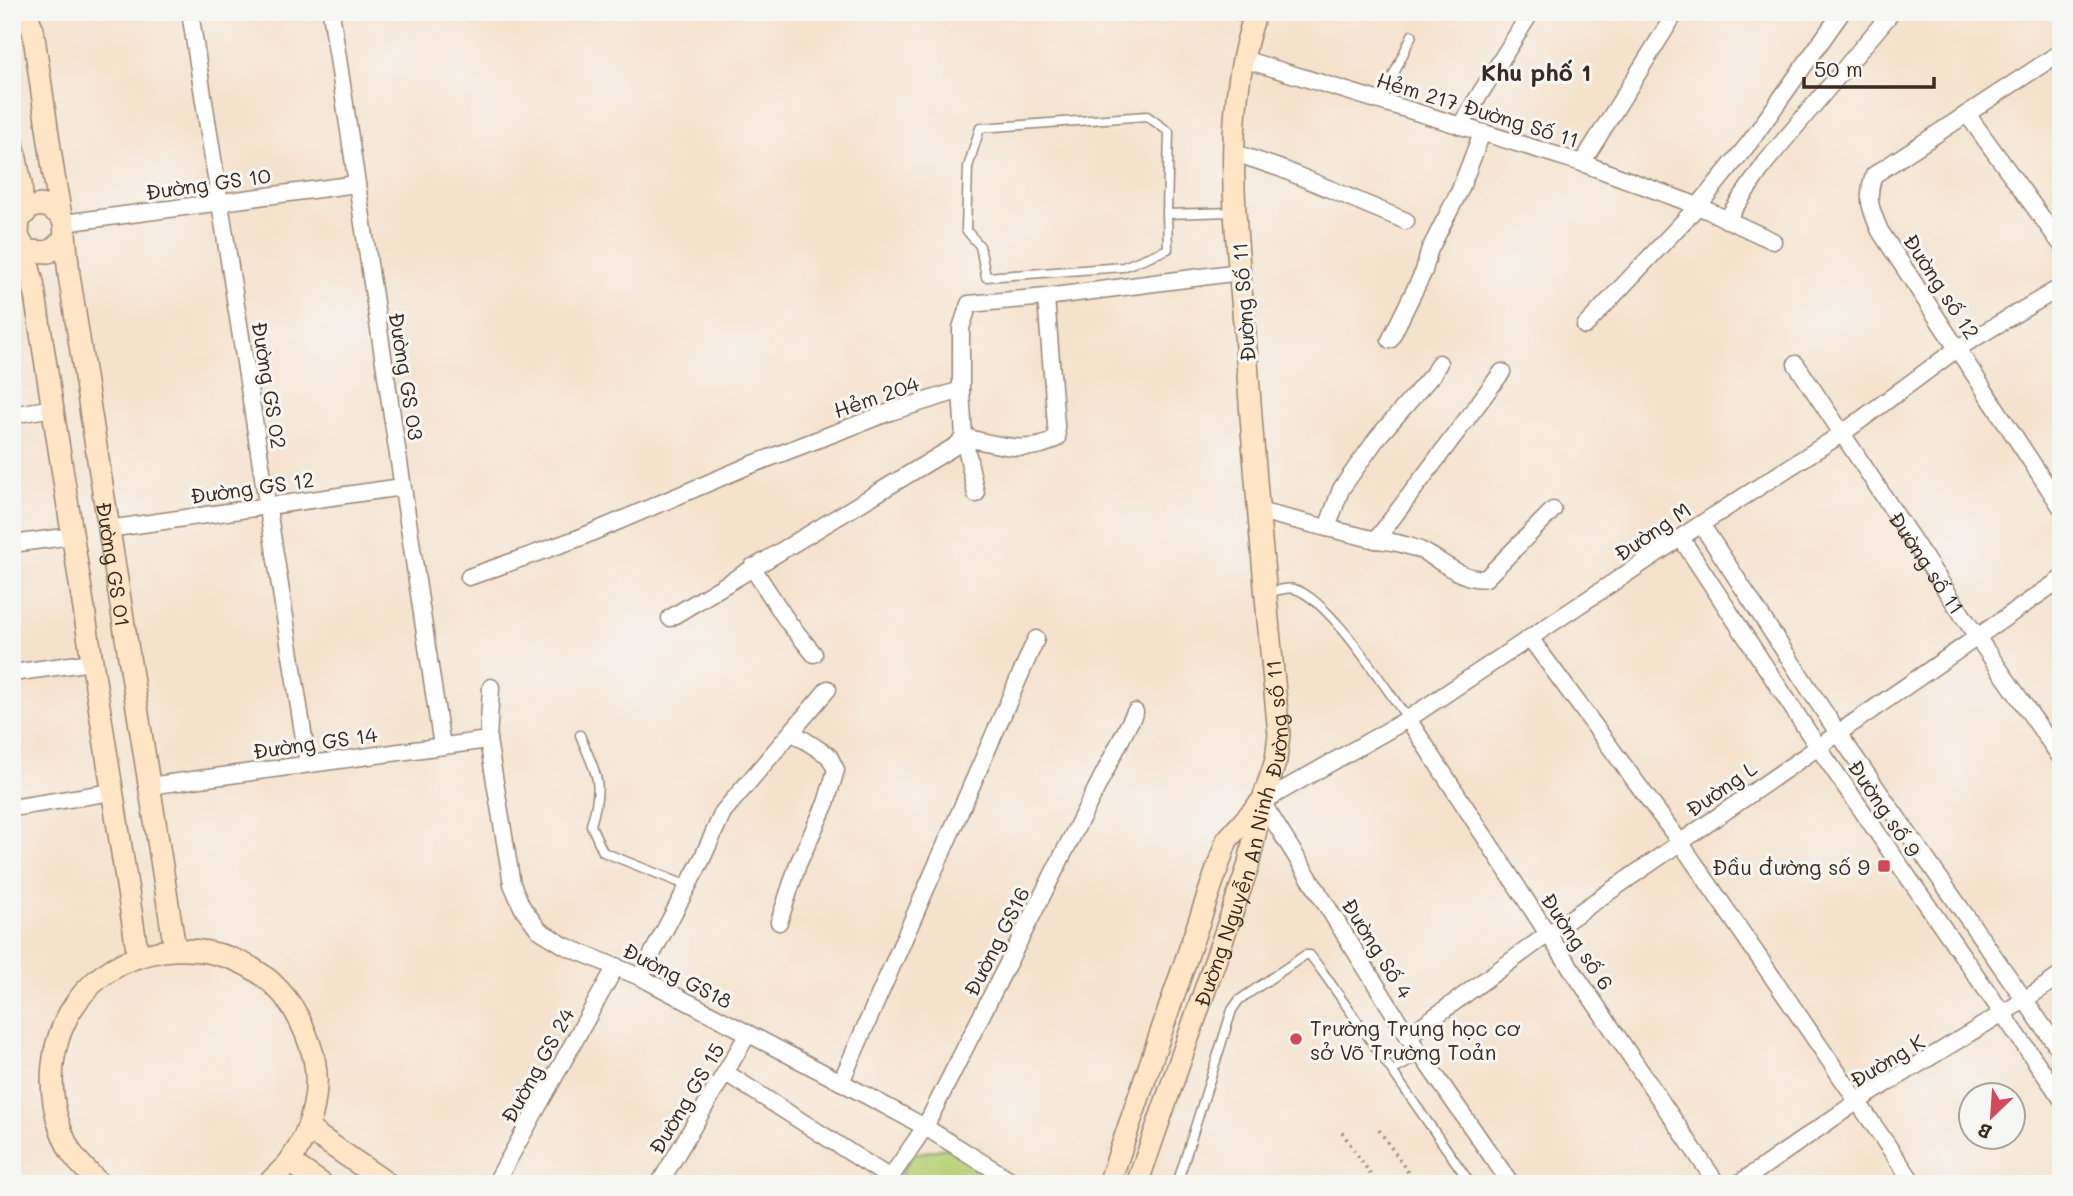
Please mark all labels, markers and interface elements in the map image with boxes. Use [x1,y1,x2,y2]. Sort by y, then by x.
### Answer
scale bar [1804,46,1933,90]
text: 50 m [1814,55,1863,82]
district label: Khu phố 1 [1481,57,1591,87]
street label: Hẻm 217 Đường Số 11 [1373,65,1583,153]
street label: Đường GS 10 [144,161,272,205]
street label: Đường số 12 [1898,228,1986,344]
street label: Đường Số 11 [1225,242,1261,362]
street label: Đường GS 03 [384,310,430,442]
street label: Đường GS 02 [247,319,293,451]
street label: Hẻm 204 [830,369,923,423]
street label: Đường GS 12 [188,465,316,509]
street label: Đường M [1609,496,1695,566]
street label: Đường GS 01 [91,500,138,629]
street label: Đường số 11 [1884,506,1971,619]
street label: Đường số 11 [1258,659,1293,781]
street label: Đường GS 14 [251,720,380,764]
street label: Đường L [1680,754,1762,822]
street label: Đường số 9 [1843,754,1927,862]
street label: Đường Nguyễn An Ninh [1187,782,1280,1010]
place label: Đầu đường số 9 [1712,853,1870,880]
marker: Đầu đường số 9 [1876,858,1892,874]
street label: Đường GS16 [957,882,1035,1000]
street label: Đường số 6 [1536,887,1620,995]
street label: Đường Số 4 [1337,893,1420,1004]
street label: Đường GS18 [619,936,737,1014]
street label: Đường GS 24 [494,1002,580,1127]
place label: Trường Trung học cơ sở Võ Trường Toản [1310,1014,1521,1065]
street label: Đường K [1845,1027,1929,1093]
marker: Trường Trung học cơ sở Võ Trường Toản [1288,1031,1304,1047]
street label: Đường GS 15 [642,1037,730,1159]
north arrow [1958,1080,2028,1150]
text: B [1974,1118,1996,1146]

